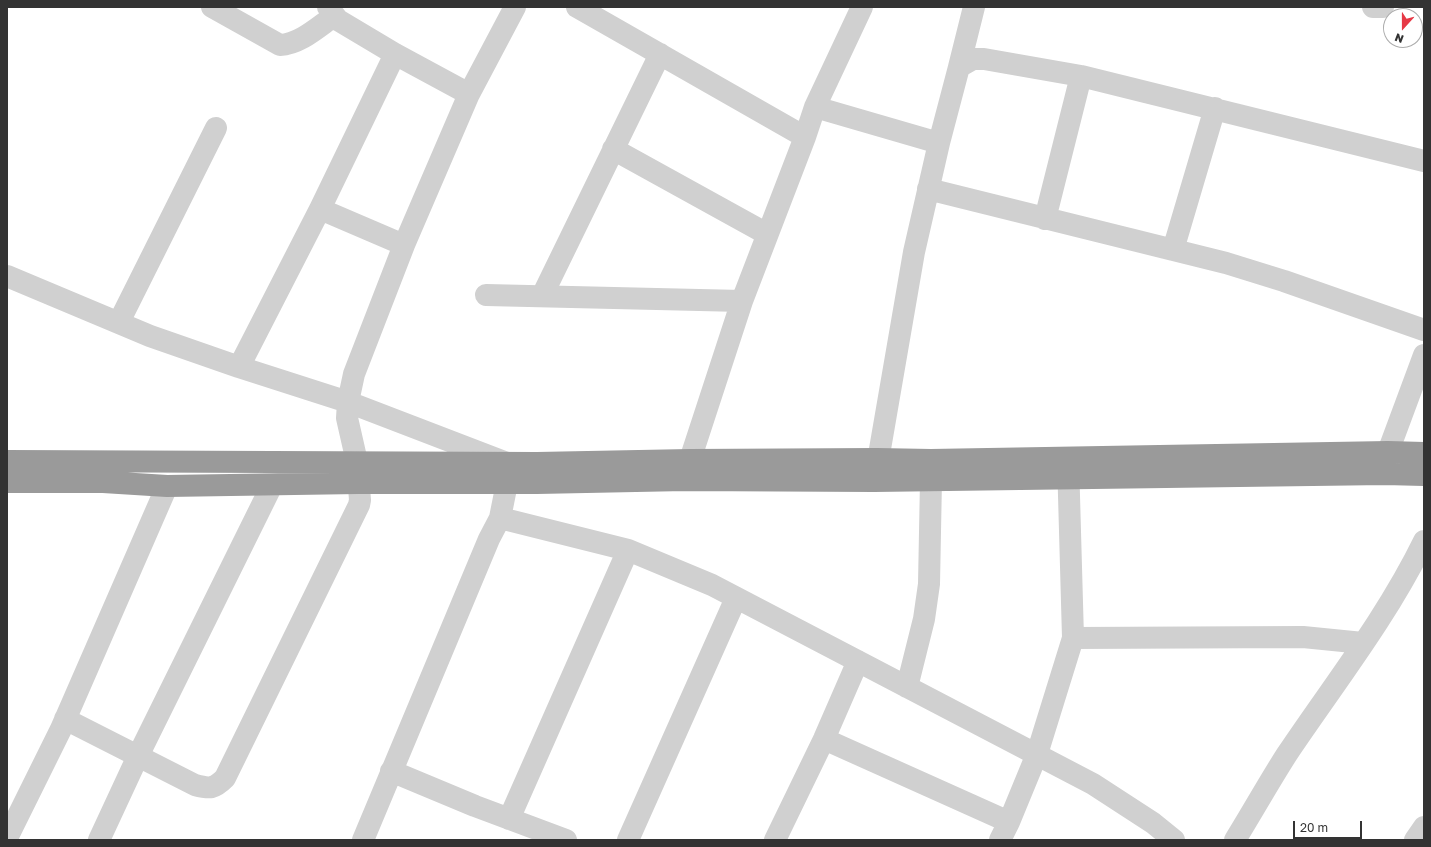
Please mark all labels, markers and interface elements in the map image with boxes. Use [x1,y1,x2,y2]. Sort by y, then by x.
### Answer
north arrow [1383,8,1423,48]
text: N [1393,31,1405,46]
scale bar [1295,813,1364,839]
text: 20 m [1300,820,1328,835]

